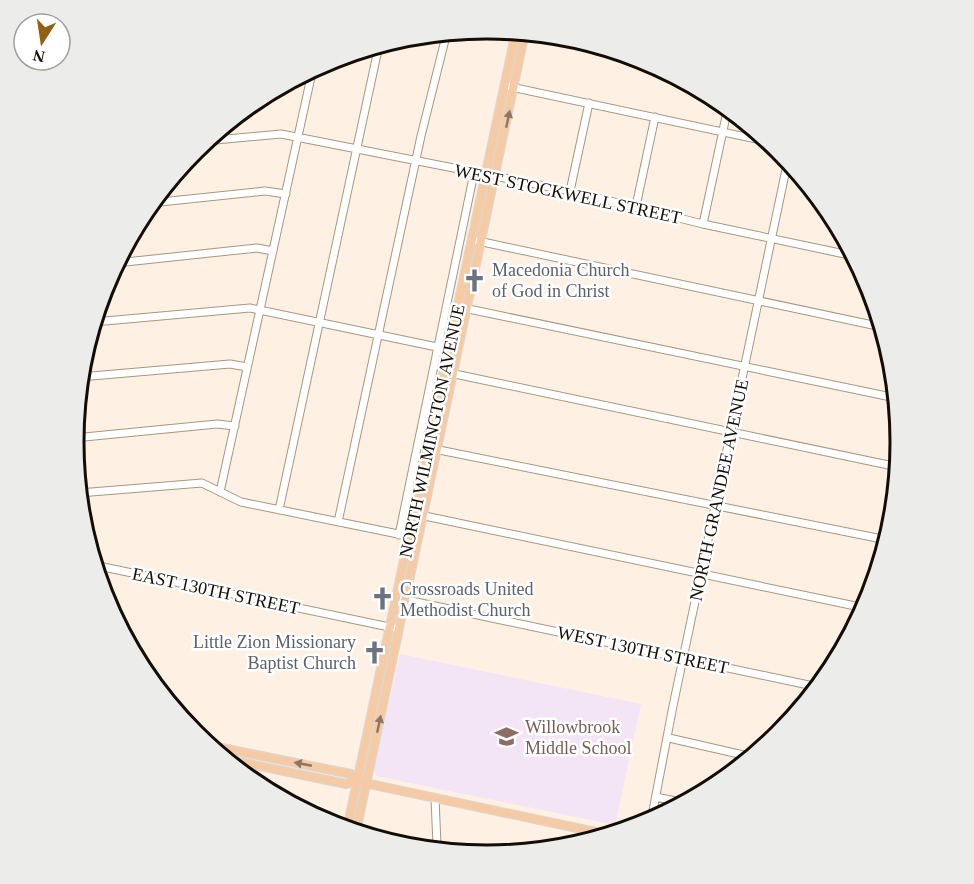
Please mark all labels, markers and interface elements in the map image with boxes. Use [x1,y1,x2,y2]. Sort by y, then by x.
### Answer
north arrow [12,12,72,72]
text: N [31,47,46,66]
one-way arrow [504,110,513,129]
street label: WEST STOCKWELL STREET [453,160,683,228]
place label: Macedonia Church of God in Christ [492,260,629,301]
church icon: Macedonia Church of God in Christ [461,267,487,293]
street label: NORTH WILMINGTON AVENUE [395,302,469,560]
street label: NORTH GRANDEE AVENUE [686,377,752,603]
street label: EAST 130TH STREET [130,563,302,619]
place label: Crossroads United Methodist Church [400,579,534,620]
church icon: Crossroads United Methodist Church [369,586,395,612]
street label: WEST 130TH STREET [556,622,731,678]
place label: Little Zion Missionary Baptist Church [193,632,356,673]
church icon: Little Zion Missionary Baptist Church [361,639,387,665]
one-way arrow [374,714,384,733]
place label: Willowbrook Middle School [525,717,632,758]
school or university icon: Willowbrook Middle School [494,724,520,750]
one-way arrow [293,759,312,768]

